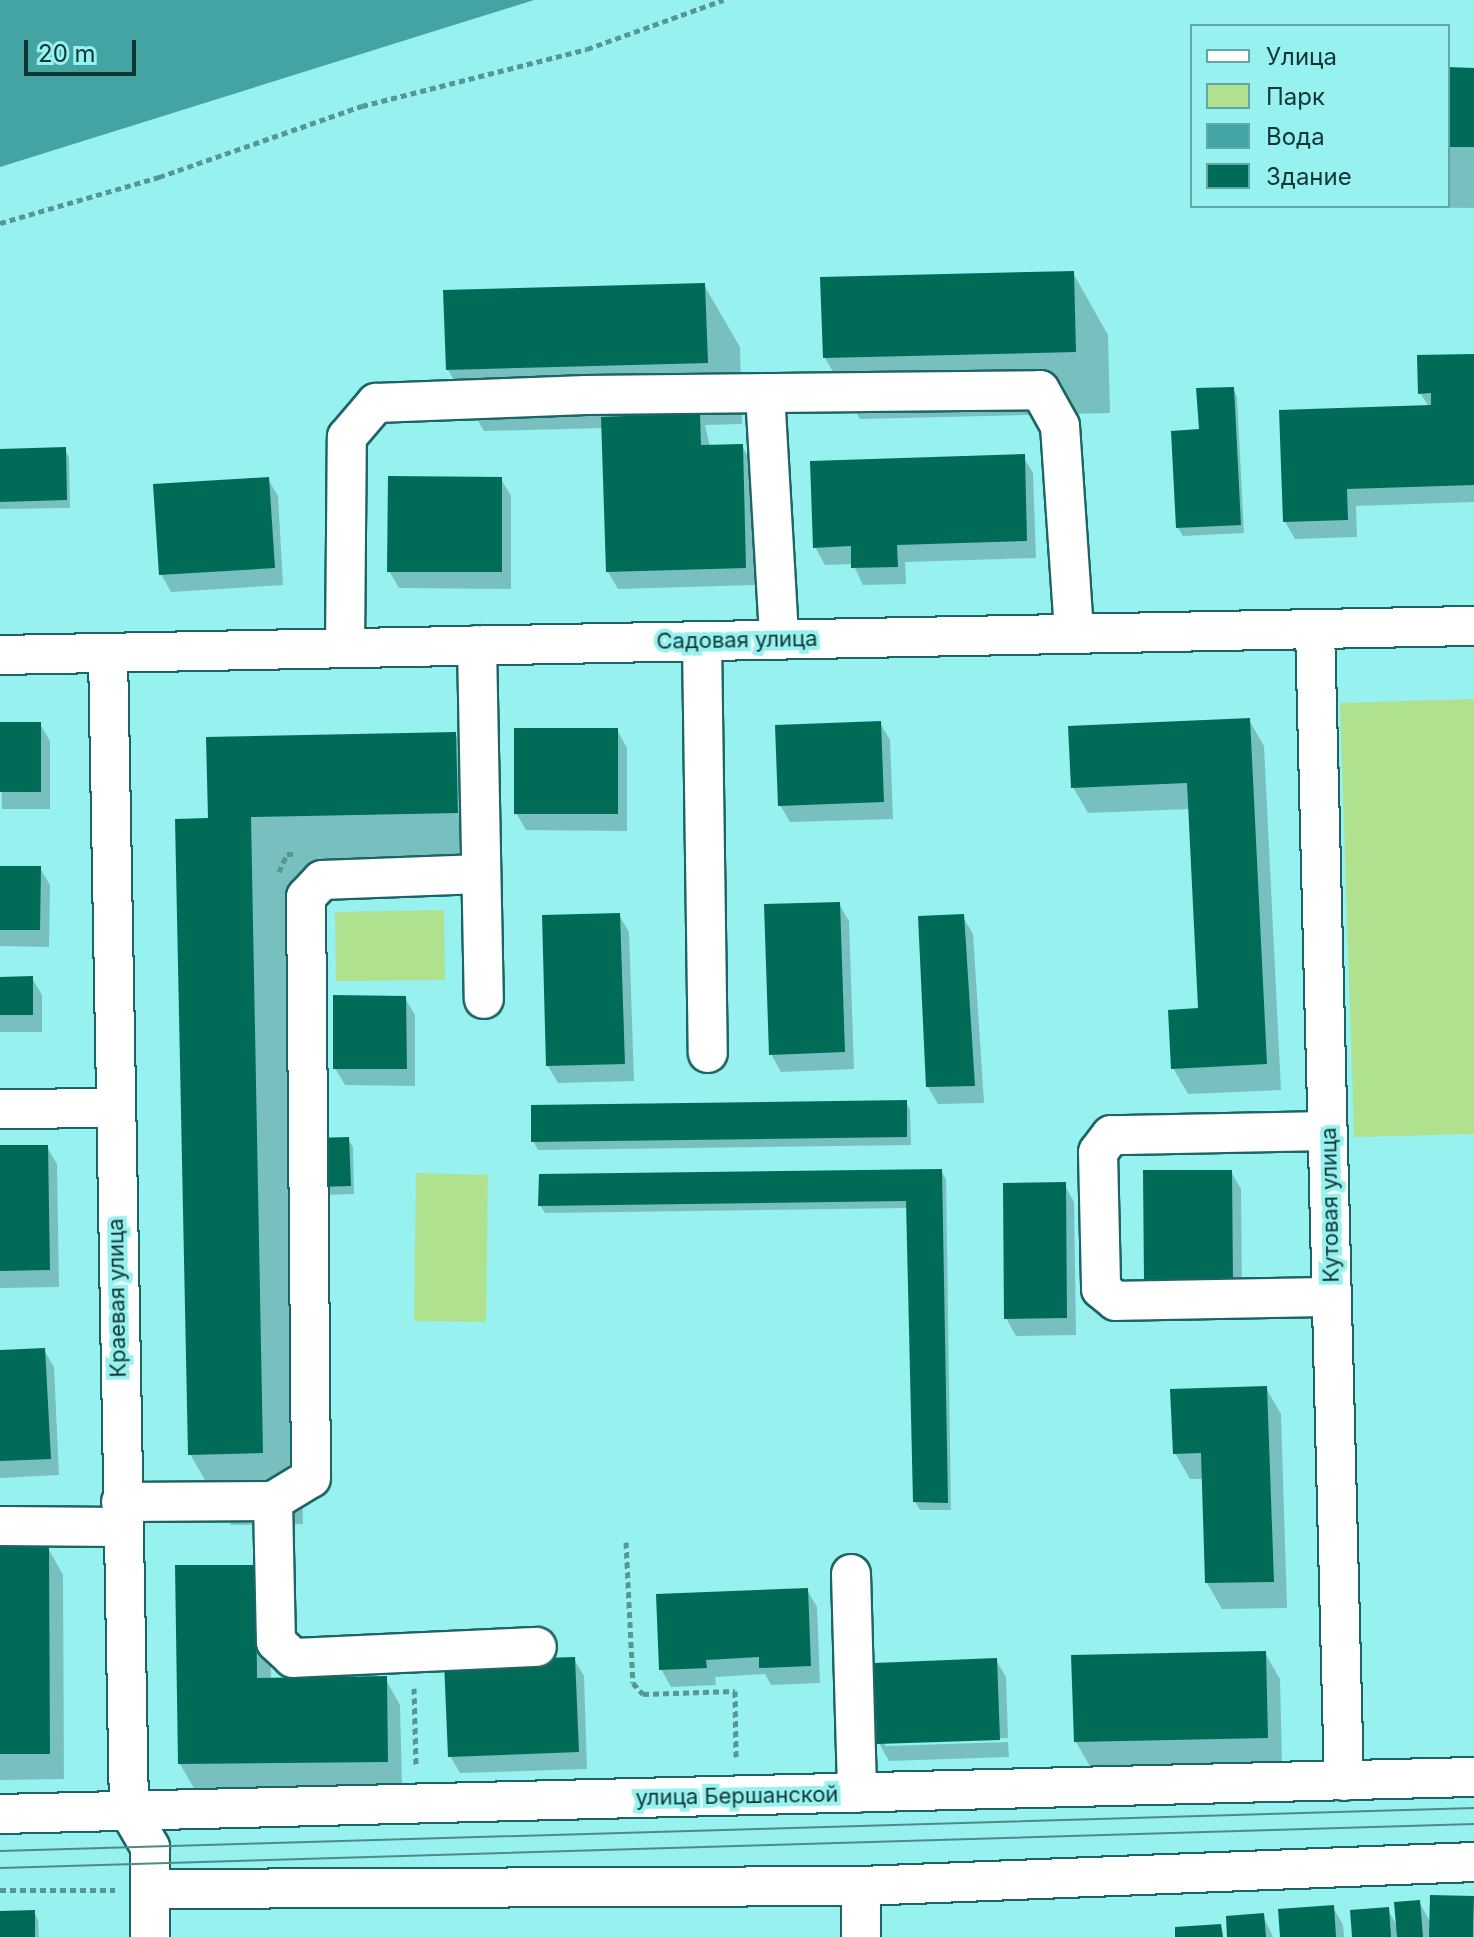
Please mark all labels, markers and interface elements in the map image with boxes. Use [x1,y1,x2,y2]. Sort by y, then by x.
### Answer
scale bar [28,24,140,74]
legend [1190,24,1450,208]
text: 20 m [38,39,96,68]
text: Улица [1266,42,1337,71]
text: Парк [1266,82,1325,111]
text: Вода [1266,122,1325,151]
text: Здание [1266,162,1352,191]
street label: Садовая улица [656,625,818,655]
street label: Кутовая улица [1315,1127,1345,1283]
street label: Краевая улица [102,1218,132,1378]
street label: улица Бершанской [635,1781,839,1811]

